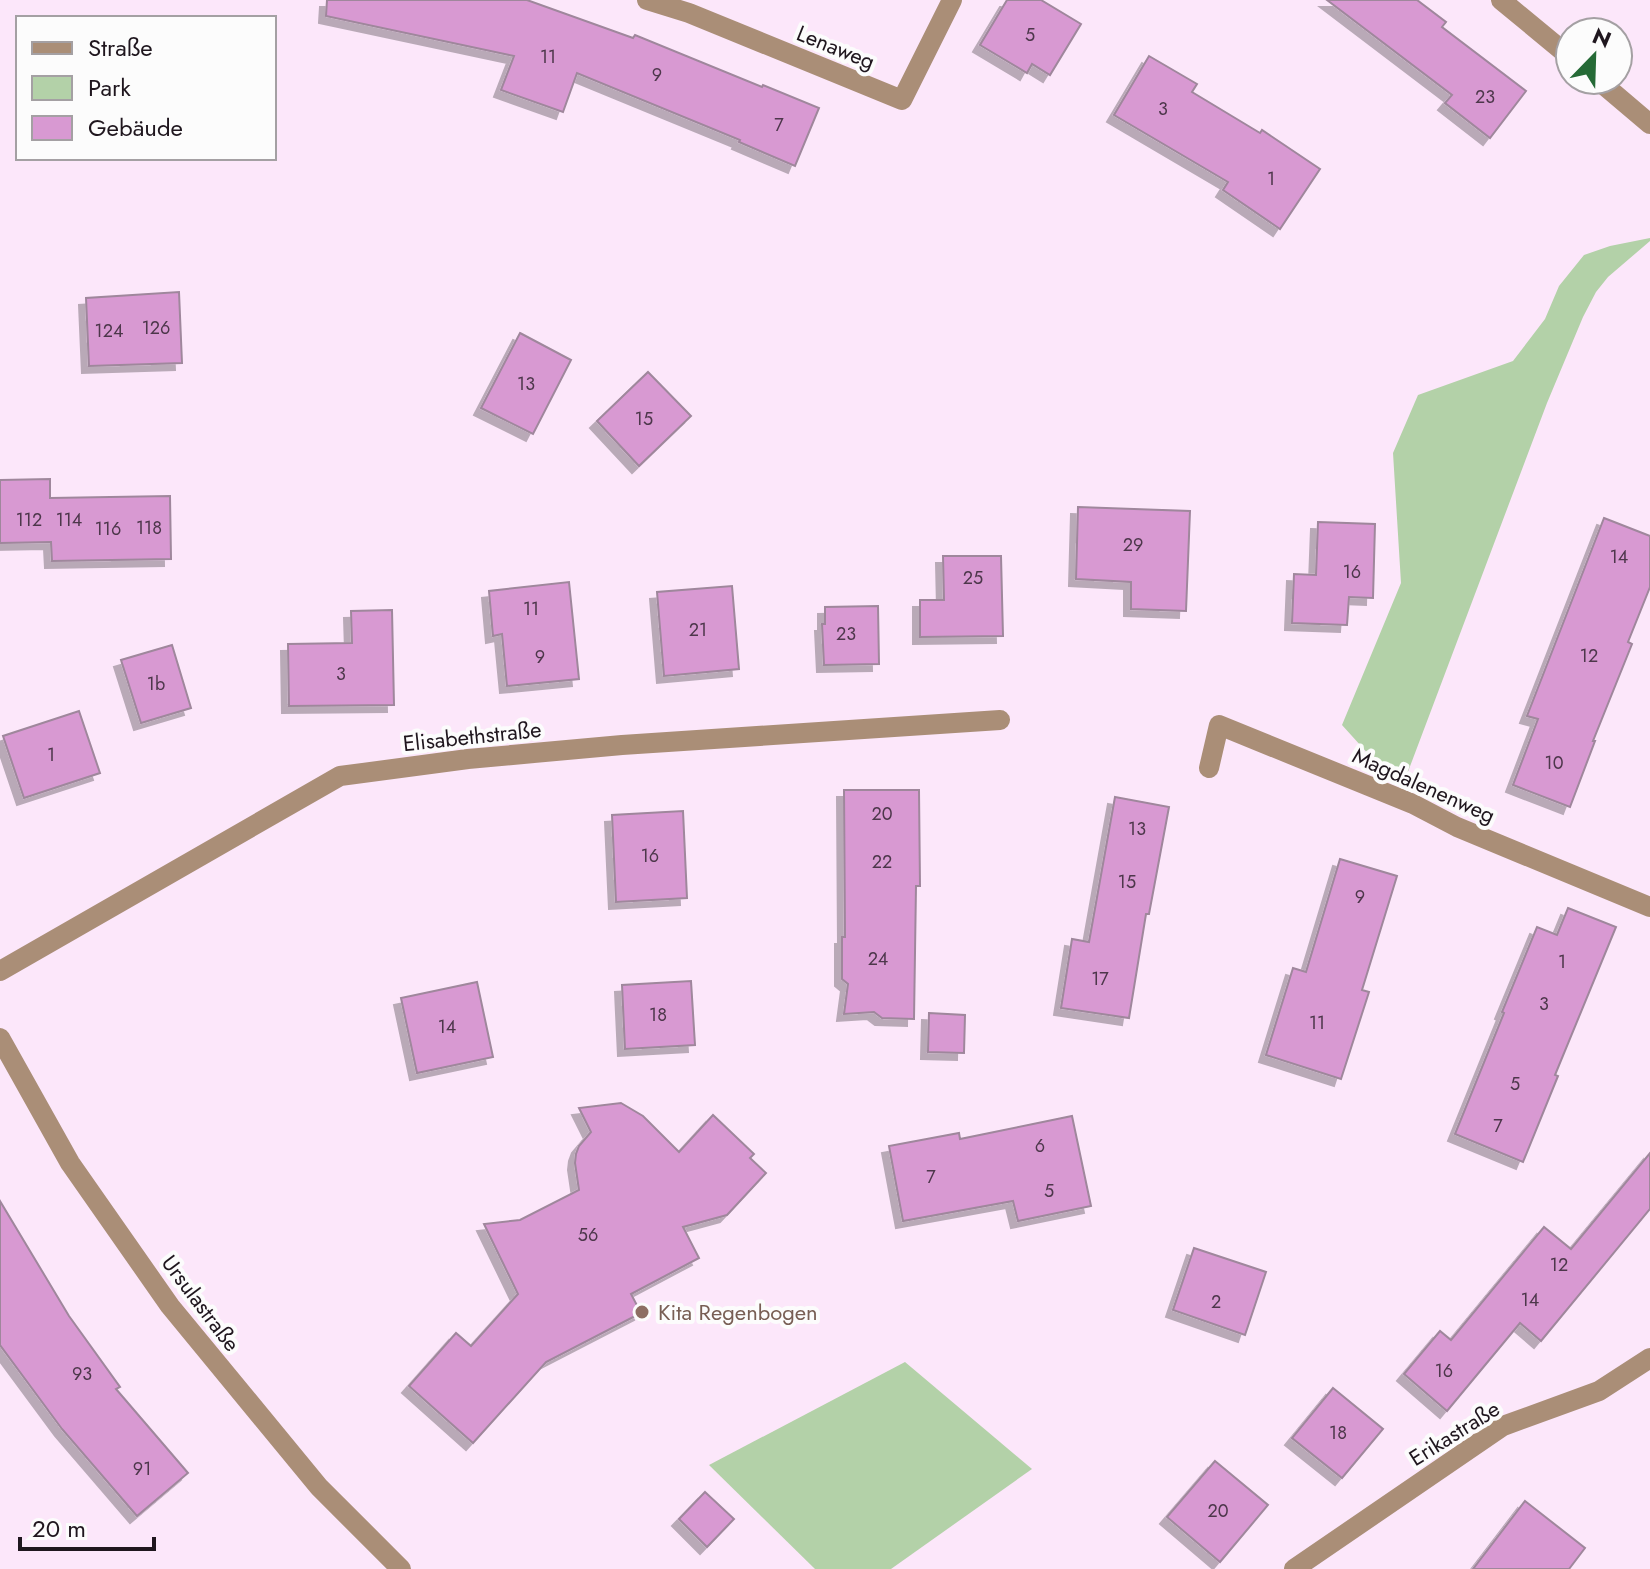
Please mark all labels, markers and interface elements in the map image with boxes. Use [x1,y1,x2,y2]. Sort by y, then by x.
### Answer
legend [16,16,276,160]
north arrow [1554,16,1634,96]
street label: Lenaweg [792,17,880,77]
text: N [1588,19,1616,56]
house number: 5 [1025,22,1035,48]
text: Straße [88,30,153,65]
house number: 11 [540,44,556,70]
house number: 9 [652,62,662,88]
text: Park [88,70,131,105]
house number: 23 [1475,84,1495,110]
house number: 3 [1158,96,1168,122]
text: Gebäude [88,110,183,145]
house number: 7 [774,112,784,138]
house number: 1 [1267,166,1275,192]
house number: 126 [142,315,170,341]
house number: 124 [95,318,123,344]
house number: 13 [517,371,535,397]
house number: 15 [635,406,653,432]
house number: 112 [16,507,42,533]
house number: 114 [56,507,82,533]
house number: 118 [136,515,162,541]
house number: 116 [95,516,121,542]
house number: 29 [1123,532,1143,558]
house number: 14 [1610,544,1628,570]
house number: 16 [1343,559,1361,585]
house number: 25 [963,565,983,591]
house number: 11 [523,596,539,622]
house number: 21 [689,617,707,643]
house number: 23 [836,621,856,647]
house number: 12 [1580,643,1598,669]
house number: 9 [535,644,545,670]
house number: 3 [336,661,346,687]
house number: 1b [147,671,165,697]
street label: Elisabethstraße [401,713,543,759]
street label: Magdalenenweg [1347,739,1501,831]
house number: 1 [47,742,55,768]
house number: 10 [1545,750,1564,776]
house number: 20 [871,801,893,827]
house number: 13 [1128,816,1146,842]
house number: 16 [641,843,659,869]
house number: 22 [872,849,892,875]
house number: 15 [1118,869,1136,895]
house number: 9 [1355,884,1365,910]
house number: 24 [868,946,888,972]
house number: 1 [1558,949,1566,975]
house number: 17 [1091,966,1109,992]
house number: 3 [1539,991,1549,1017]
house number: 18 [649,1002,667,1028]
house number: 11 [1309,1010,1325,1036]
house number: 14 [438,1014,456,1040]
house number: 5 [1510,1071,1520,1097]
house number: 7 [1493,1113,1503,1139]
house number: 6 [1035,1133,1045,1159]
house number: 7 [926,1164,936,1190]
house number: 5 [1044,1178,1054,1204]
house number: 56 [578,1222,598,1248]
street label: Ursulastraße [154,1248,248,1358]
house number: 12 [1550,1252,1568,1278]
house number: 14 [1521,1287,1539,1313]
house number: 2 [1211,1289,1221,1315]
place label: Kita Regenbogen [658,1296,818,1328]
marker: Kita Regenbogen [633,1303,651,1321]
house number: 16 [1435,1358,1453,1384]
house number: 93 [72,1361,92,1387]
street label: Erikastraße [1402,1392,1506,1474]
house number: 18 [1329,1420,1347,1446]
house number: 91 [133,1456,151,1482]
house number: 20 [1207,1498,1229,1524]
scale bar [20,1501,154,1551]
text: 20 m [32,1511,86,1546]

